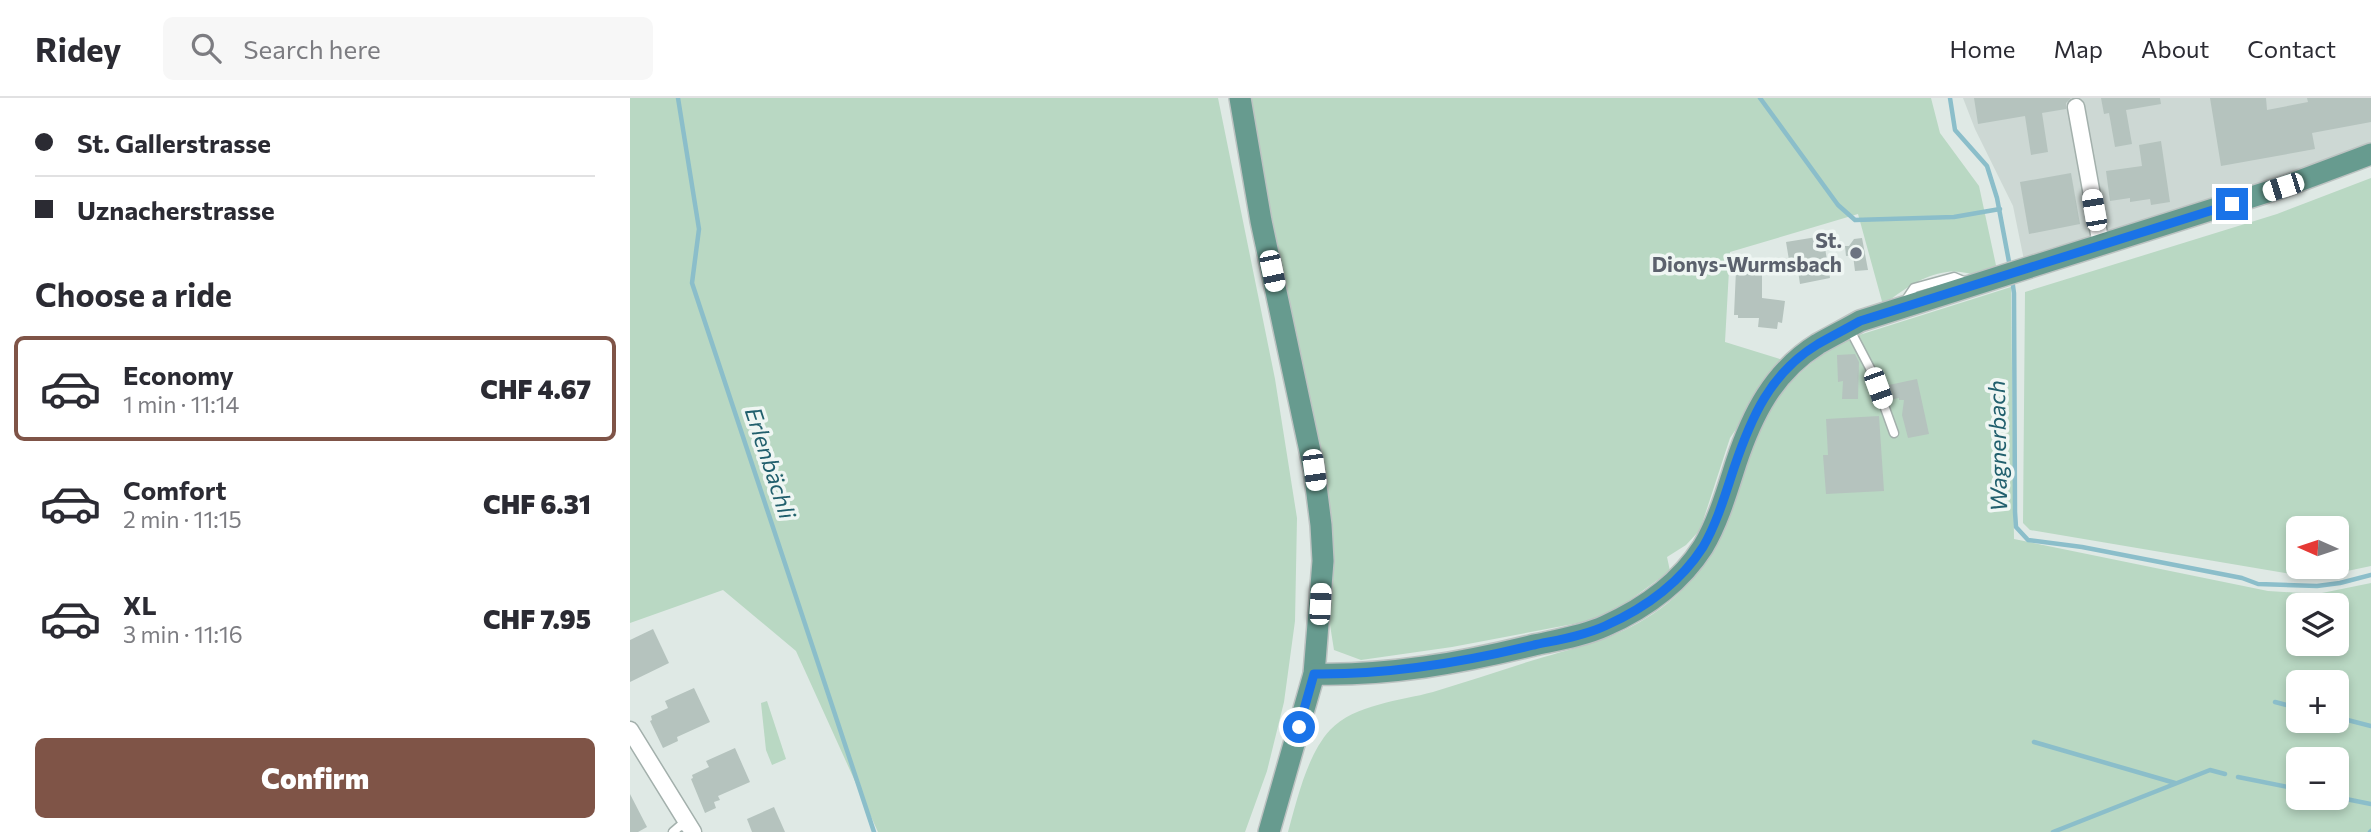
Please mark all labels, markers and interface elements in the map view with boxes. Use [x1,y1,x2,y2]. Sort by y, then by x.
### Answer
search box [163,17,653,80]
text: Ridey [35,28,121,69]
icon: search [187,29,225,67]
text: Search here [243,33,381,64]
text: Home [1950,34,2016,63]
text: Map [2054,34,2103,63]
text: About [2141,34,2209,63]
text: Contact [2247,34,2336,63]
text: St. Gallerstrasse [77,127,271,158]
car [2260,171,2307,203]
car [2081,187,2108,233]
route end [2216,188,2248,220]
text: Uznacherstrasse [77,194,275,225]
place label: St. Dionys-Wurmsbach [1652,227,1842,276]
marker: St. Dionys-Wurmsbach [1848,245,1864,261]
car [1258,248,1287,294]
text: Choose a ride [35,274,232,314]
icon: car [39,357,102,420]
text: Economy [123,359,234,390]
car [1861,365,1896,411]
text: CHF 4.67 [480,373,591,404]
water label: Wagnerbach [1982,380,2012,512]
text: 1 min · 11:14 [123,390,239,418]
water label: Erlenbächli [740,403,802,523]
car [1301,448,1328,492]
icon: car [39,472,102,535]
text: Comfort [123,474,226,505]
text: CHF 6.31 [483,488,591,519]
text: 2 min · 11:15 [123,505,242,533]
north arrow [2286,516,2348,579]
map controls [2286,516,2349,810]
car [1309,582,1332,626]
icon: car [39,587,102,650]
text: XL [123,589,157,620]
button: layers [2286,593,2349,656]
text: CHF 7.95 [483,603,591,634]
text: 3 min · 11:16 [123,620,243,648]
button: + [2286,670,2349,733]
route start [1283,711,1315,743]
button: Confirm [35,738,595,818]
button: − [2286,747,2349,810]

